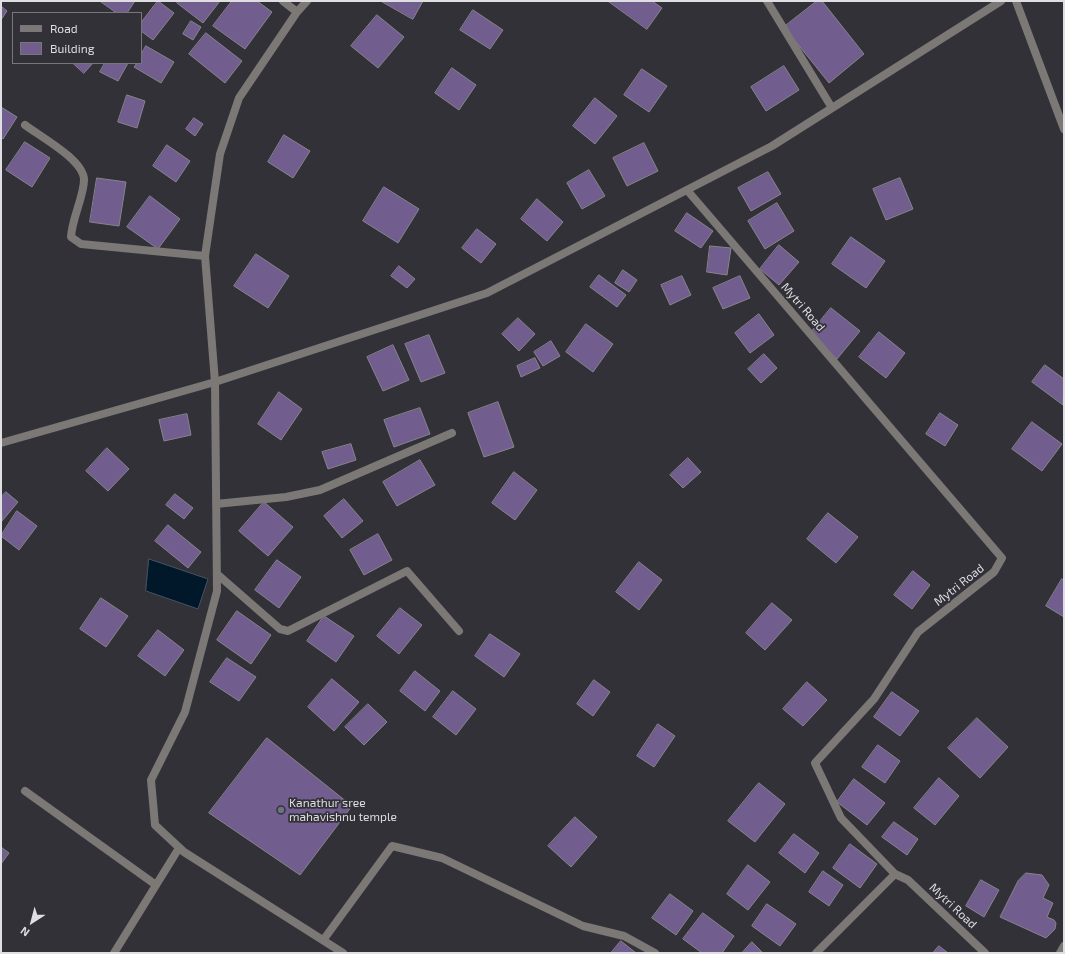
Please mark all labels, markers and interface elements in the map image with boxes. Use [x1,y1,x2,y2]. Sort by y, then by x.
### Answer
legend [12,12,142,64]
text: Road [50,21,78,35]
text: Building [50,41,94,55]
street label: Mytri Road [778,280,828,334]
street label: Mytri Road [931,561,987,609]
place label: Kanathur sree mahavishnu temple [289,796,397,824]
marker: Kanathur sree mahavishnu temple [276,805,286,815]
street label: Mytri Road [926,880,980,932]
north arrow [12,902,52,942]
text: N [18,925,32,940]

